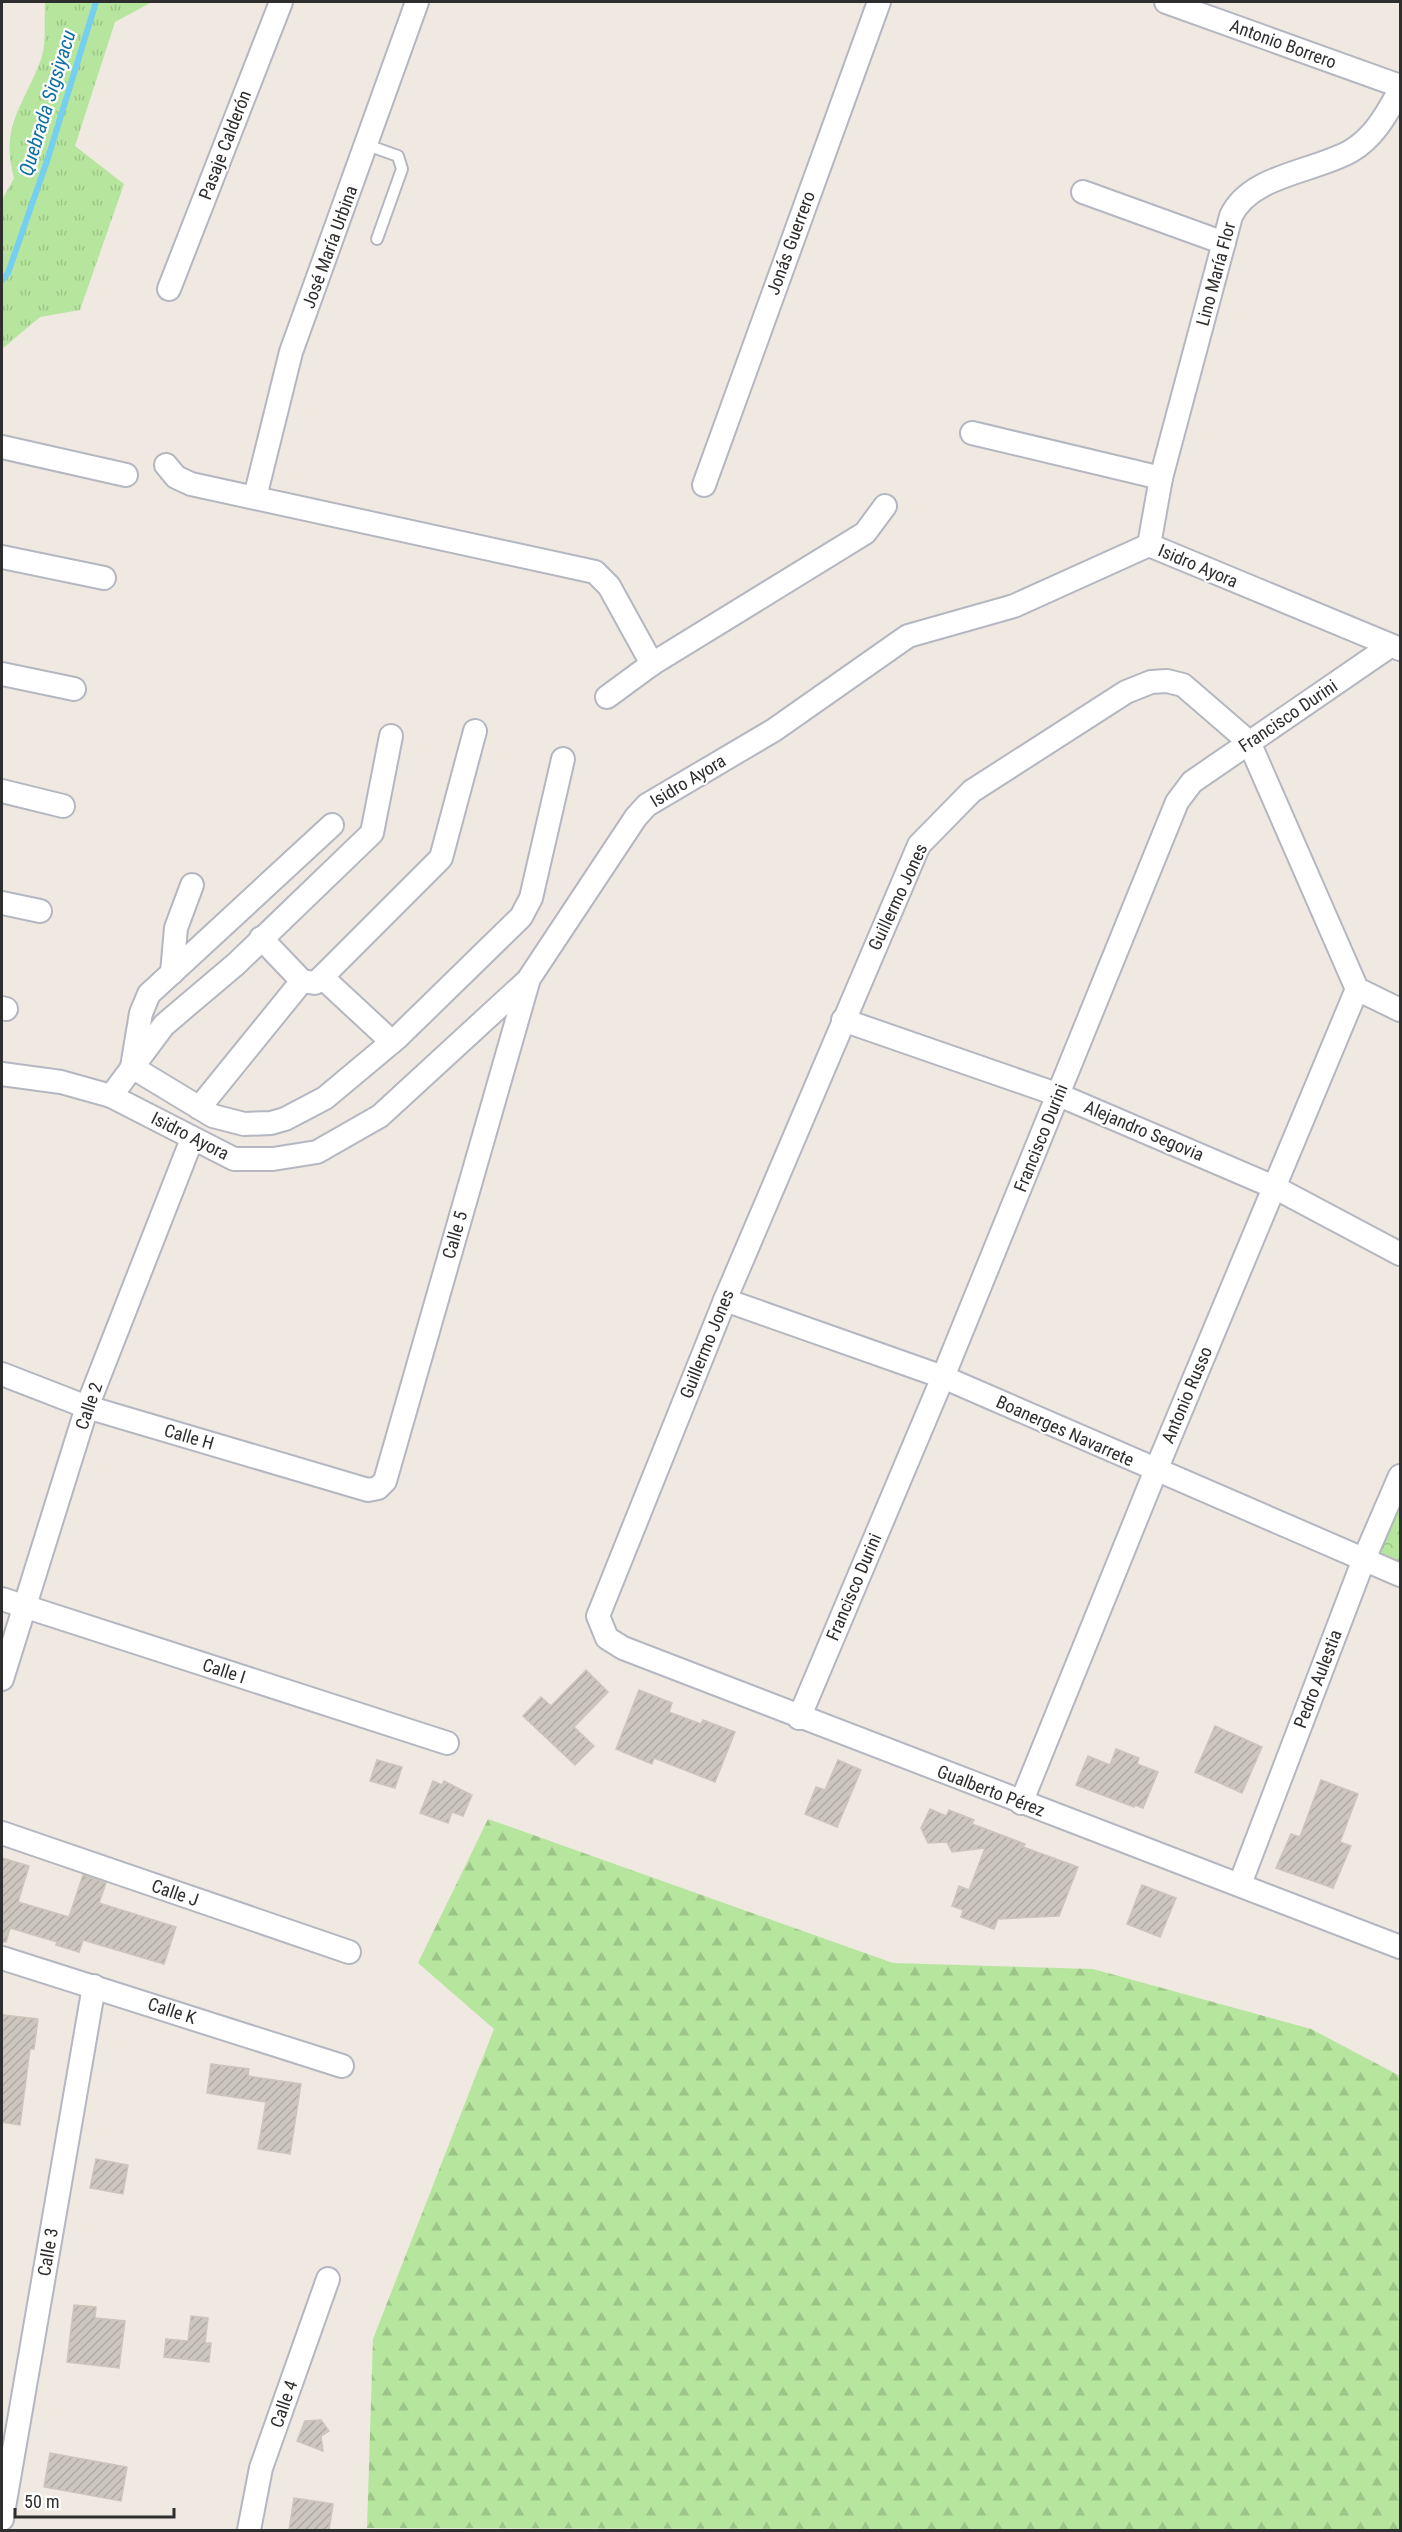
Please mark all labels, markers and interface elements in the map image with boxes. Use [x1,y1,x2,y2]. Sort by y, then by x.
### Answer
street label: Antonio Borrero [1227,15,1339,73]
water label: Quebrada Sigsiyacu [13,27,81,179]
street label: Pasaje Calderón [194,87,255,202]
street label: José María Urbina [298,183,361,311]
street label: Jonás Guerrero [762,188,819,298]
street label: Lino María Flor [1192,219,1240,328]
street label: Isidro Ayora [1155,539,1241,592]
street label: Francisco Durini [1234,675,1341,756]
street label: Isidro Ayora [646,750,729,811]
street label: Guillermo Jones [864,840,931,954]
street label: Francisco Durini [1009,1081,1072,1195]
street label: Alejandro Segovia [1081,1096,1207,1165]
street label: Isidro Ayora [148,1107,233,1164]
street label: Calle 5 [438,1209,471,1261]
street label: Guillermo Jones [675,1286,738,1401]
street label: Antonio Russo [1157,1343,1216,1446]
street label: Calle 2 [71,1379,106,1432]
street label: Boanerges Navarrete [993,1391,1137,1470]
street label: Calle H [162,1419,216,1454]
street label: Francisco Durini [822,1530,886,1644]
street label: Pedro Aulestia [1289,1627,1346,1731]
street label: Calle I [200,1654,248,1687]
street label: Gualberto Pérez [934,1760,1048,1821]
street label: Calle J [149,1875,201,1910]
street label: Calle K [145,1993,199,2028]
street label: Calle 3 [33,2226,62,2278]
street label: Calle 4 [266,2377,301,2430]
scale bar [15,2481,174,2519]
text: 50 m [24,2491,59,2512]

